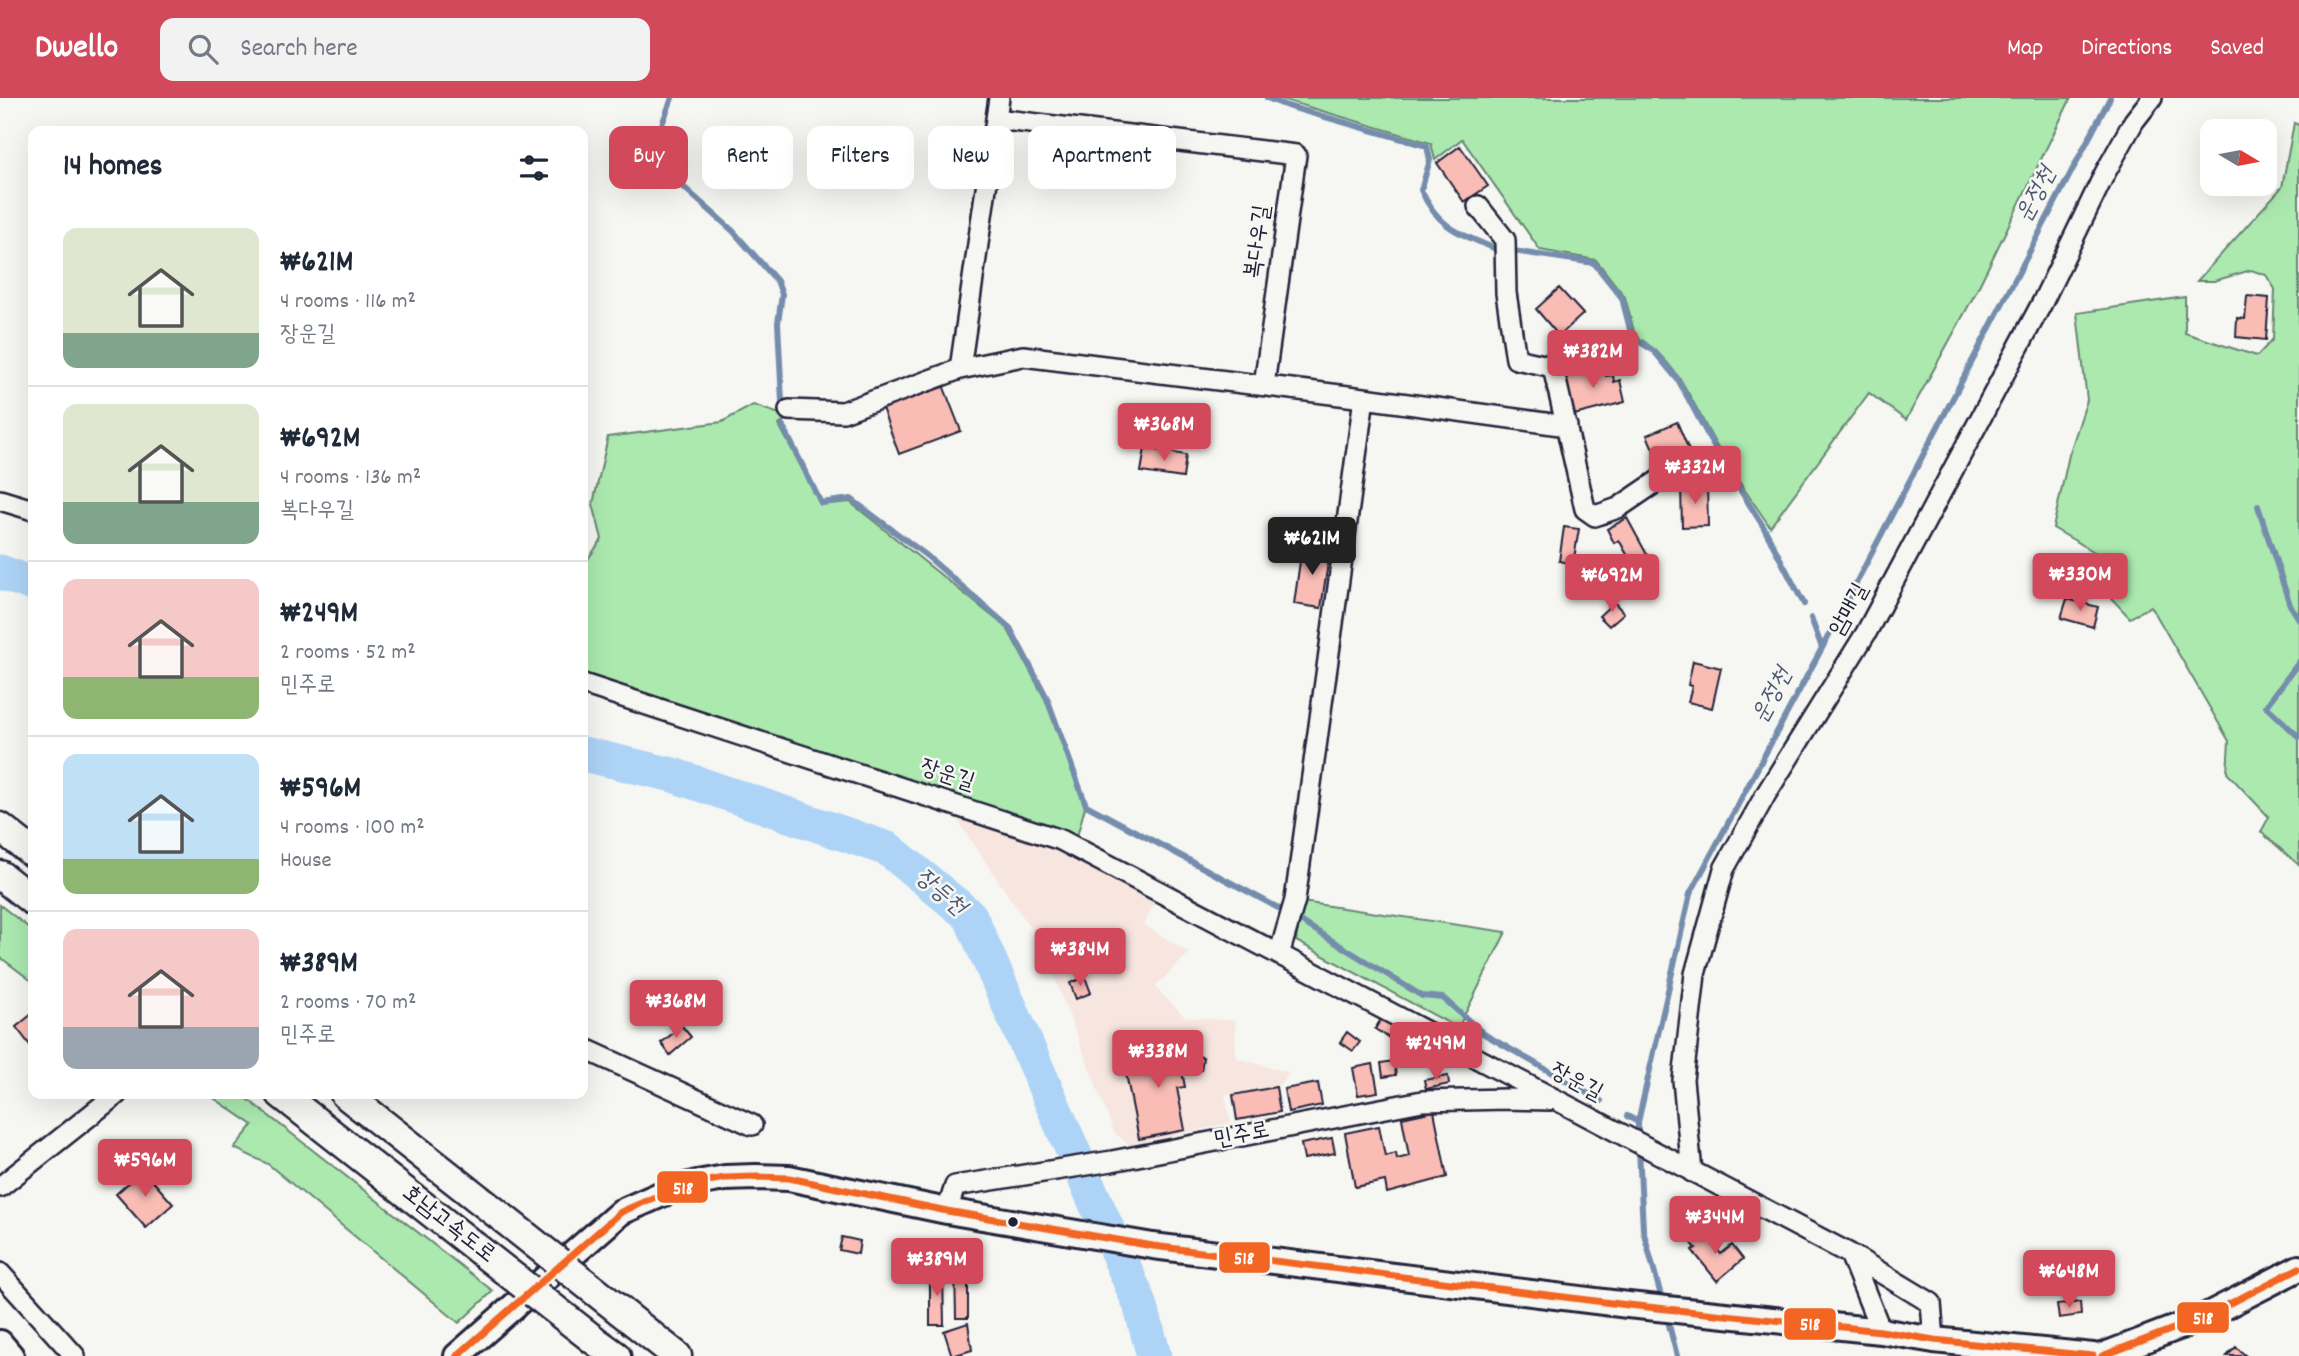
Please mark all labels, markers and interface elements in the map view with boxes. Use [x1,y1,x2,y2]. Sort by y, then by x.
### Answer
search box [160,18,650,81]
text: Dwello [35,26,118,73]
icon: search [184,30,222,68]
text: Search here [240,31,358,68]
text: Map [2007,32,2043,66]
text: Directions [2081,32,2172,66]
text: Saved [2210,32,2264,66]
north arrow [2200,119,2277,196]
map controls [2200,119,2277,196]
chip: Buy [609,126,688,189]
chip: Rent [702,126,793,189]
chip: Filters [807,126,914,189]
chip: New [928,126,1014,189]
chip: Apartment [1028,126,1176,189]
text: 14 homes [63,147,162,190]
icon: filters [515,149,553,187]
water label: 운정천 [2008,159,2067,229]
street label: 복다우길 [1238,203,1280,281]
text: ₩621M [280,243,353,286]
icon: home [119,256,203,340]
text: 4 rooms · 116 m² [280,286,416,319]
text: 장운길 [280,319,336,352]
pin: ₩382M [1544,330,1642,390]
text: ₩382M [1563,336,1623,369]
pin: ₩368M [1115,404,1213,463]
text: ₩368M [1134,409,1194,442]
text: ₩692M [280,419,360,462]
icon: home [119,432,203,516]
pin: ₩332M [1646,446,1744,506]
text: ₩332M [1665,452,1725,485]
text: 4 rooms · 136 m² [280,462,421,495]
text: 복다우길 [280,495,354,528]
pin: ₩621M [1263,518,1361,577]
text: ₩621M [1284,523,1340,556]
pin: ₩692M [1563,554,1661,614]
pin: ₩330M [2031,554,2129,613]
text: ₩330M [2049,559,2111,592]
text: ₩692M [1581,560,1643,593]
street label: 암매길 [1822,578,1878,642]
text: ₩249M [280,594,358,637]
icon: home [119,607,203,691]
text: 2 rooms · 52 m² [280,637,416,670]
water label: 운정천 [1744,660,1803,730]
text: 민주로 [280,670,336,703]
street label: 장운길 [915,752,979,800]
text: ₩596M [280,769,361,812]
icon: home [119,782,203,866]
text: 4 rooms · 100 m² [280,812,425,845]
text: House [280,845,332,878]
water label: 장등천 [907,861,975,927]
pin: ₩384M [1031,928,1129,988]
text: ₩384M [1051,934,1109,967]
text: ₩389M [280,944,358,987]
icon: home [119,957,203,1041]
pin: ₩368M [627,981,725,1040]
text: ₩368M [646,986,706,1019]
text: 2 rooms · 70 m² [280,987,416,1020]
text: 민주로 [280,1020,336,1053]
pin: ₩249M [1387,1023,1485,1082]
text: ₩249M [1406,1028,1466,1061]
pin: ₩338M [1109,1030,1207,1090]
text: ₩338M [1128,1036,1188,1069]
street label: 장운길 [1544,1055,1608,1111]
street label: 민주로 [1212,1115,1272,1157]
pin: ₩596M [96,1140,194,1199]
text: ₩596M [114,1145,176,1178]
line badge: 518 [656,1170,709,1204]
text: 518 [673,1177,694,1204]
street label: 호남고속도로 [394,1178,502,1272]
pin: ₩344M [1666,1196,1764,1256]
text: ₩344M [1685,1202,1745,1235]
unlabelled marker [1006,1215,1020,1229]
pin: ₩389M [888,1238,986,1298]
line badge: 518 [1218,1241,1271,1274]
text: ₩389M [907,1244,967,1277]
text: 518 [1234,1247,1255,1274]
pin: ₩648M [2020,1250,2118,1310]
text: ₩648M [2039,1256,2099,1289]
line badge: 518 [2176,1301,2230,1334]
line badge: 518 [1783,1307,1837,1341]
text: 518 [2193,1307,2214,1334]
text: 518 [1800,1313,1821,1340]

